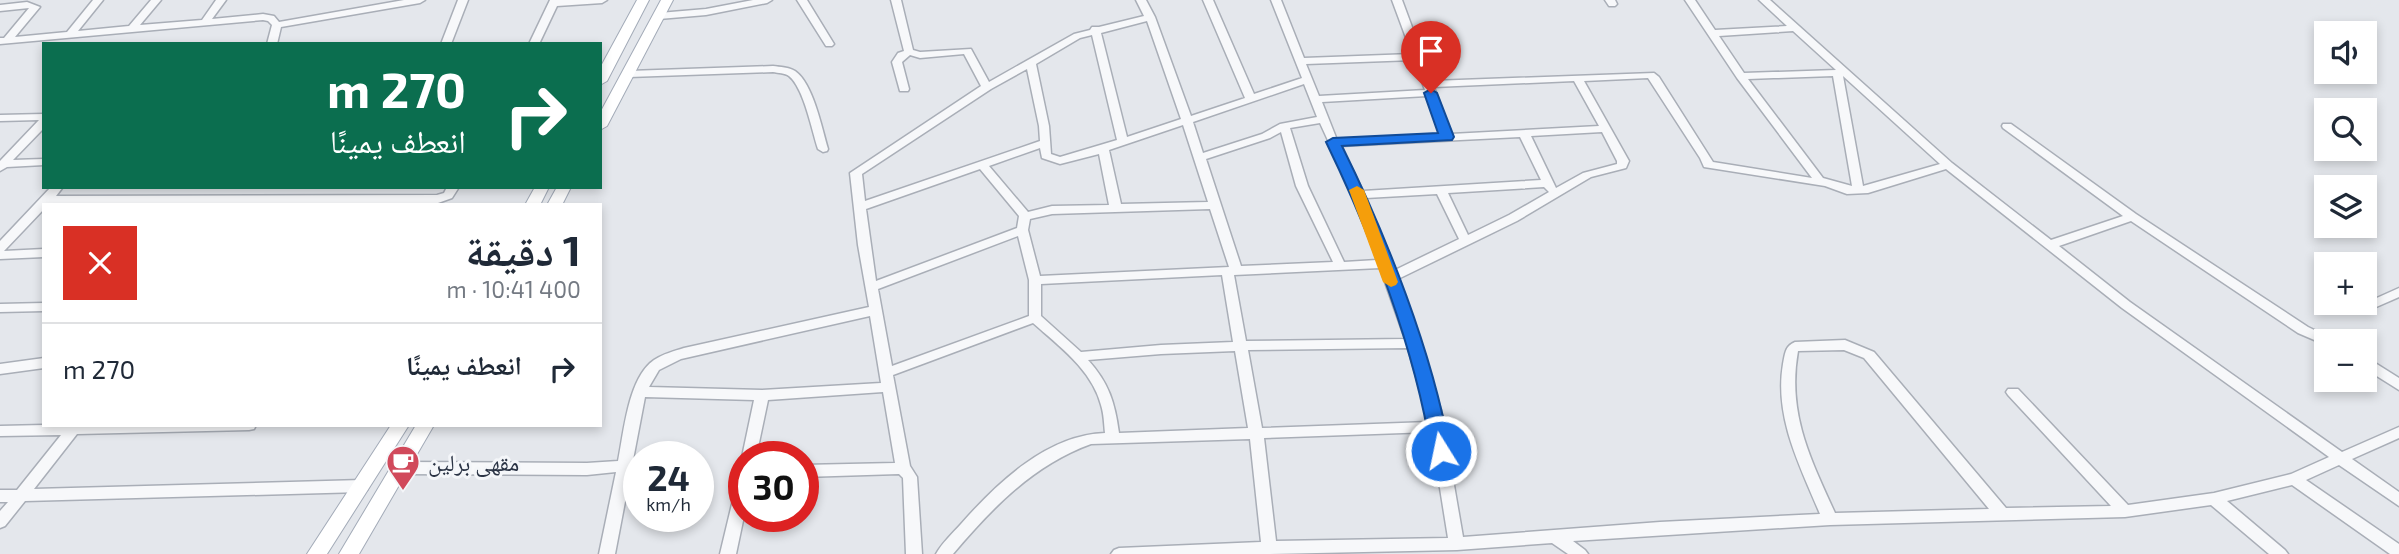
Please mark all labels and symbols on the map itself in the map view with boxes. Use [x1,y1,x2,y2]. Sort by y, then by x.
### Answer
pin [1401,21,1461,93]
position arrow [1404,414,1478,488]
speed limit sign: 30 [728,441,819,532]
cafe icon: مقهى برلين [384,443,422,492]
place label: مقهى برلين [428,448,519,477]

